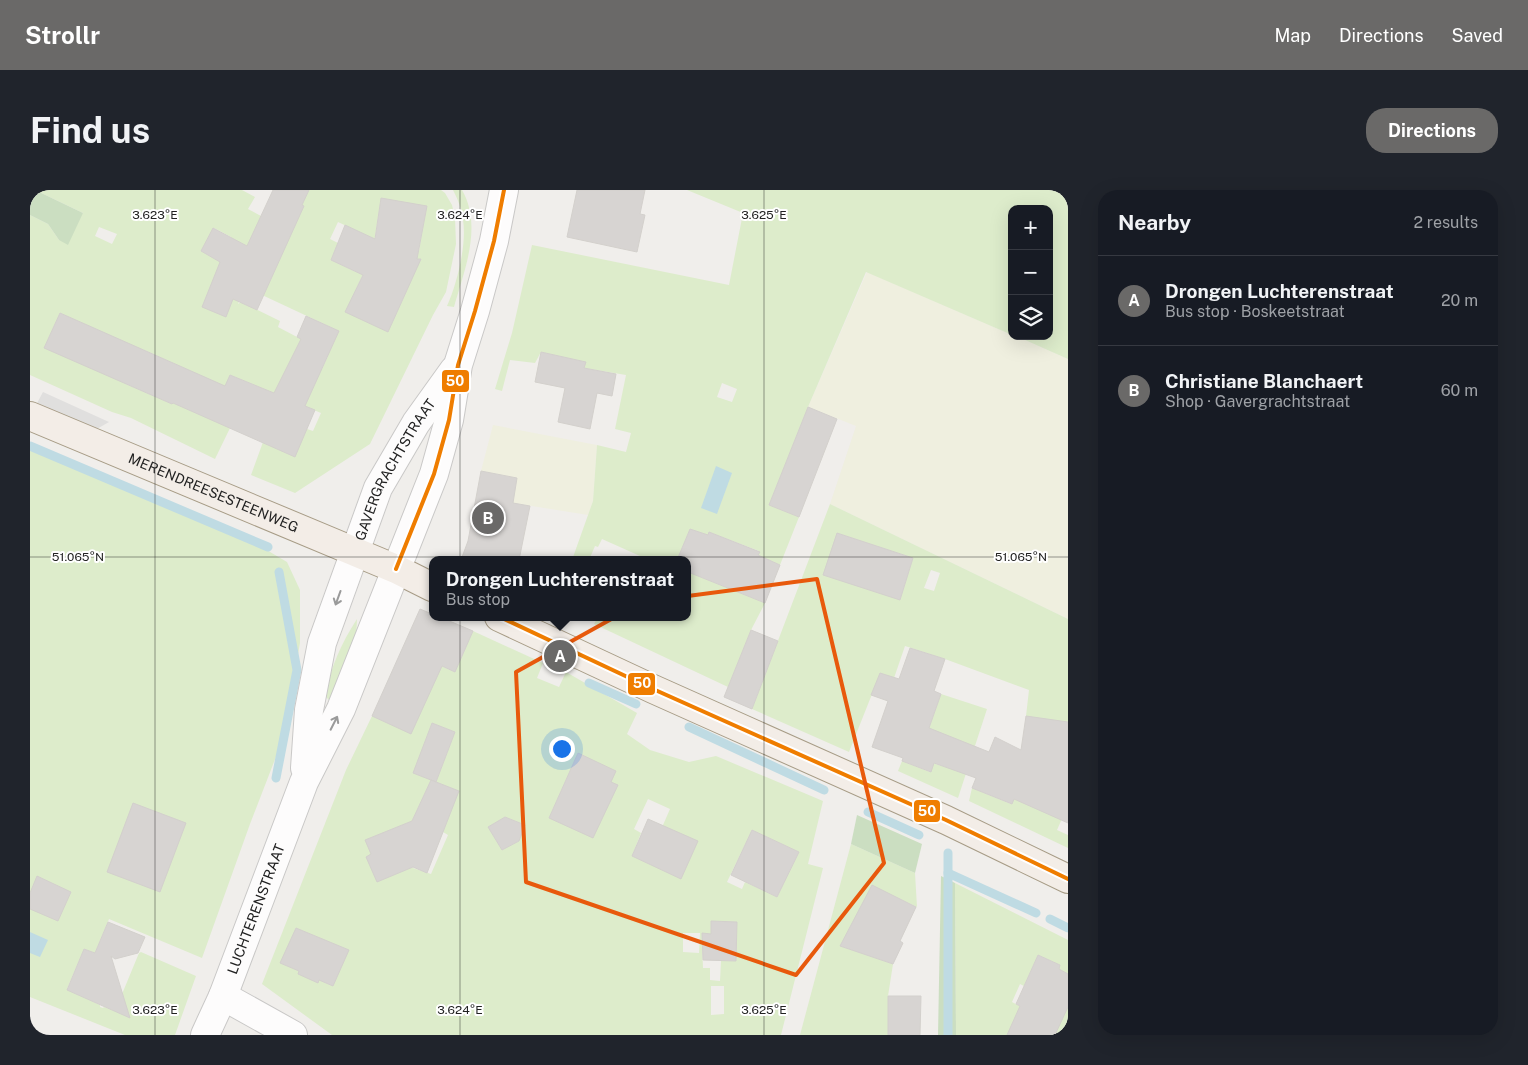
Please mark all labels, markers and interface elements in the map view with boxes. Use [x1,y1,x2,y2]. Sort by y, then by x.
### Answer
text: Strollr [25,21,100,49]
text: Map [1274,25,1311,46]
text: Directions [1339,25,1424,46]
text: Saved [1452,25,1503,46]
button: Directions [1366,108,1498,153]
text: Find us [30,110,150,151]
map controls [1008,205,1053,340]
button: + [1008,205,1053,250]
text: 3.623°E [132,208,178,222]
text: 3.624°E [437,208,483,222]
text: 3.625°E [741,208,787,222]
text: Nearby [1118,210,1191,235]
text: 2 results [1413,213,1478,232]
button: − [1008,250,1053,295]
text: Drongen Luchterenstraat [1165,280,1394,302]
text: A [1128,291,1140,310]
text: 20 m [1441,291,1478,310]
button: layers [1008,295,1053,340]
text: Bus stop · Boskeetstraat [1165,302,1345,321]
line badge: 50 [441,369,470,393]
text: Christiane Blanchaert [1165,370,1363,392]
text: 50 [446,373,464,389]
text: B [1129,381,1139,400]
text: 60 m [1441,381,1478,400]
text: Shop · Gavergrachtstraat [1165,392,1350,411]
street label: GAVERGRACHTSTRAAT [352,396,439,543]
street label: MERENDREESESTEENWEG [126,450,301,535]
pin: B [472,499,504,537]
text: 51.065°N [52,550,104,564]
text: 51.065°N [995,550,1047,564]
popup [429,556,691,621]
text: Drongen Luchterenstraat [446,568,674,590]
one-way arrow [333,590,342,605]
text: Bus stop [446,590,510,609]
pin: A [544,637,576,675]
line badge: 50 [627,672,656,696]
text: 50 [633,675,651,691]
one-way arrow [329,716,339,731]
your location [549,736,575,762]
line badge: 50 [913,799,941,823]
text: 50 [918,803,936,819]
street label: LUCHTERENSTRAAT [224,842,288,976]
text: 3.623°E [132,1003,178,1017]
text: 3.624°E [437,1003,483,1017]
text: 3.625°E [741,1003,787,1017]

